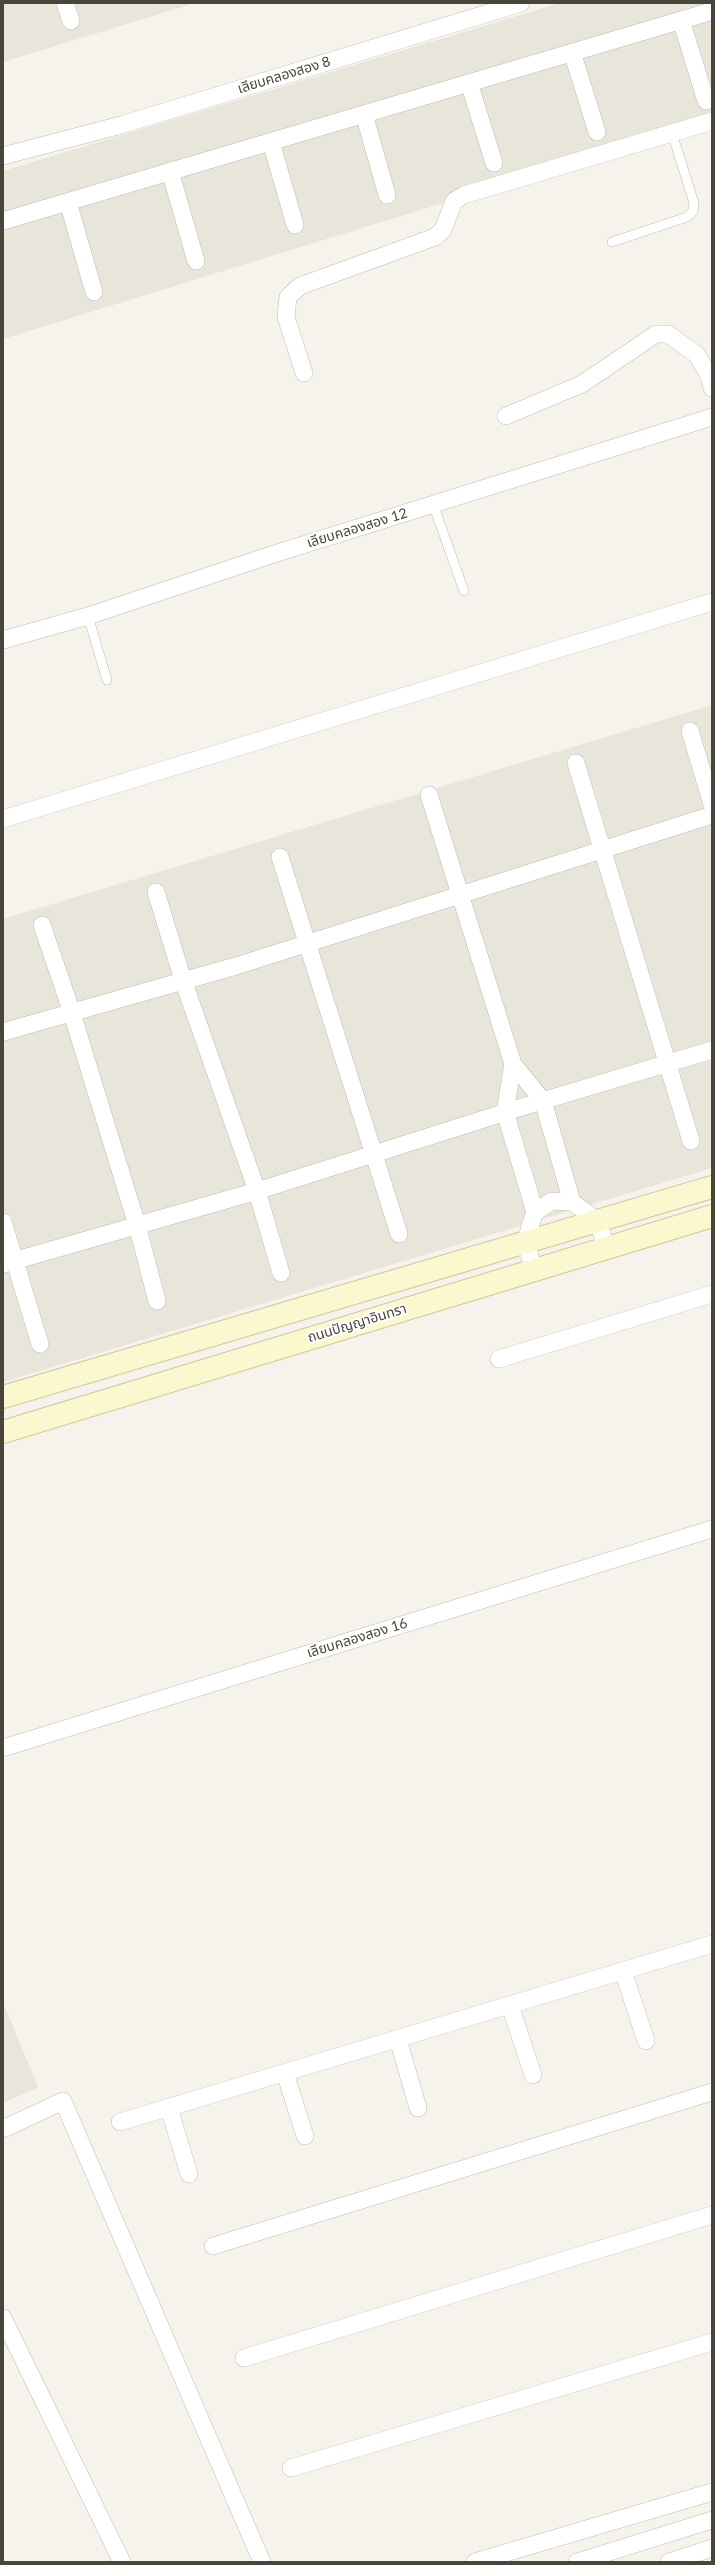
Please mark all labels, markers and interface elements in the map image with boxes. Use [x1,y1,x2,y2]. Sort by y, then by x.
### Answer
street label: เลียบคลองสอง 8 [236,53,332,97]
street label: เลียบคลองสอง 12 [305,505,409,551]
street label: ถนนปัญญาอินทรา [305,1300,409,1346]
street label: เลียบคลองสอง 16 [305,1615,409,1661]

